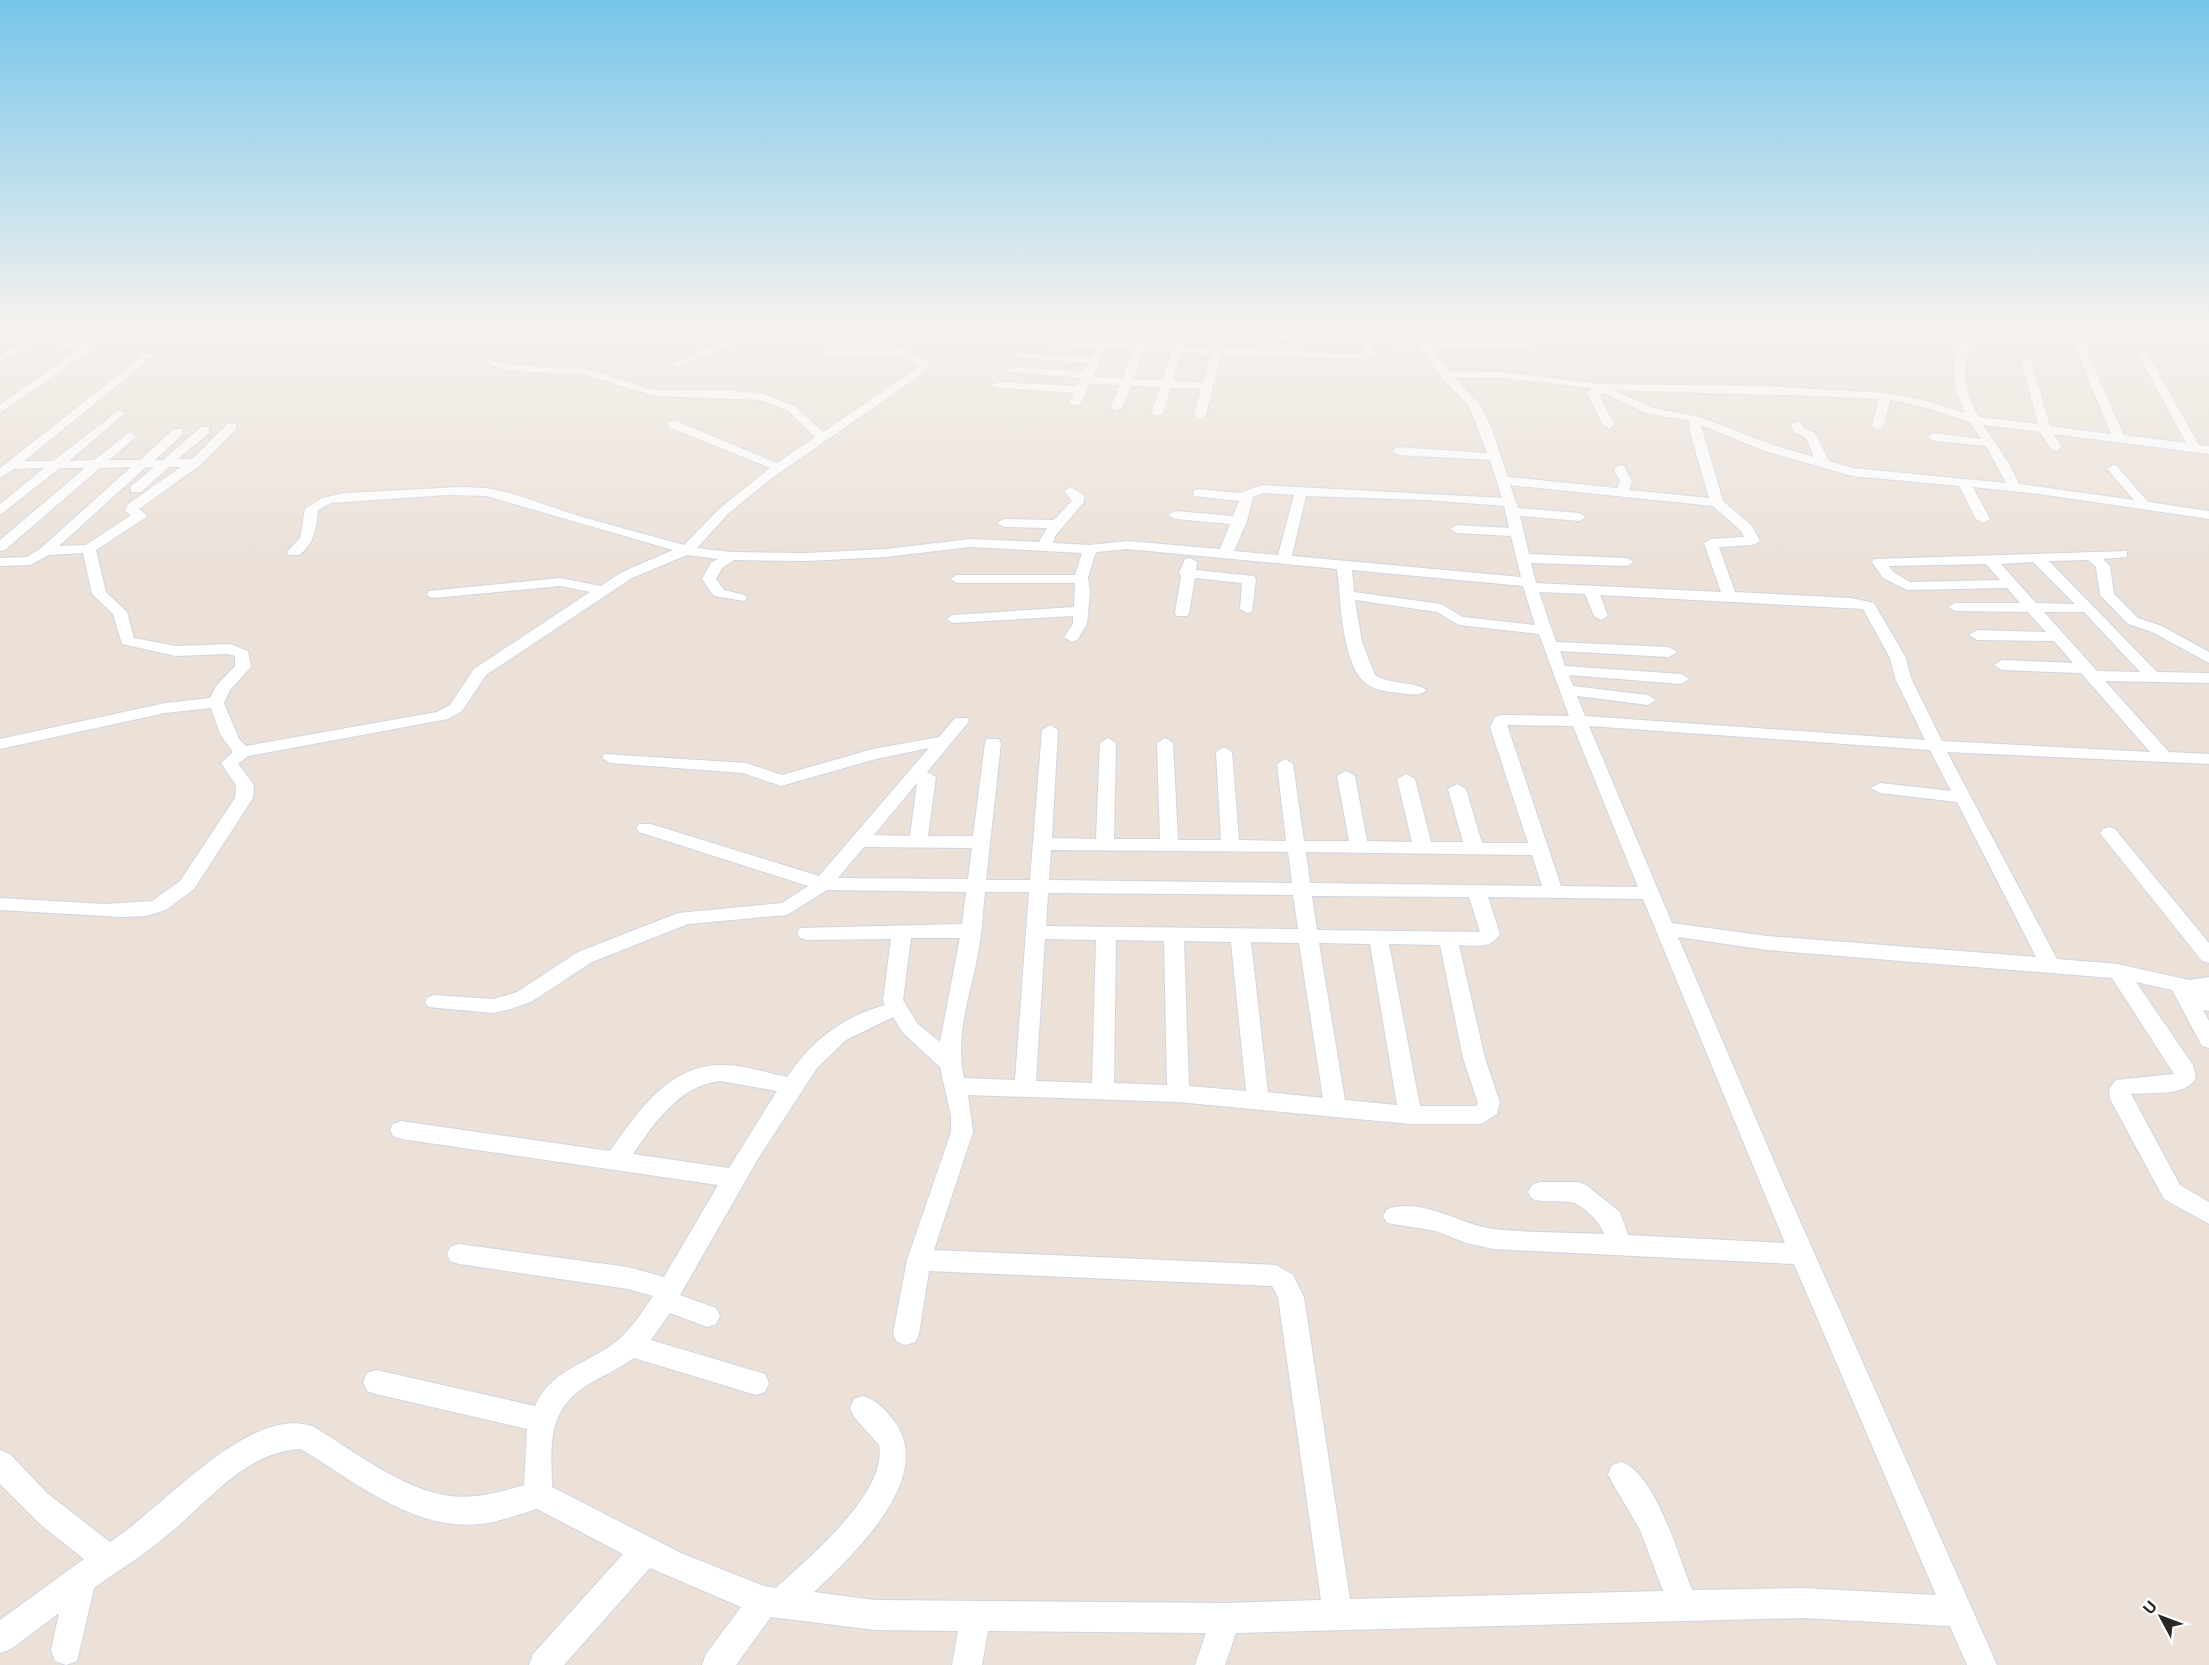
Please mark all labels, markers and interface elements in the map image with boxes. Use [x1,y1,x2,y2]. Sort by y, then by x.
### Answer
north arrow [2131,1587,2191,1647]
text: U [2137,1595,2162,1619]

